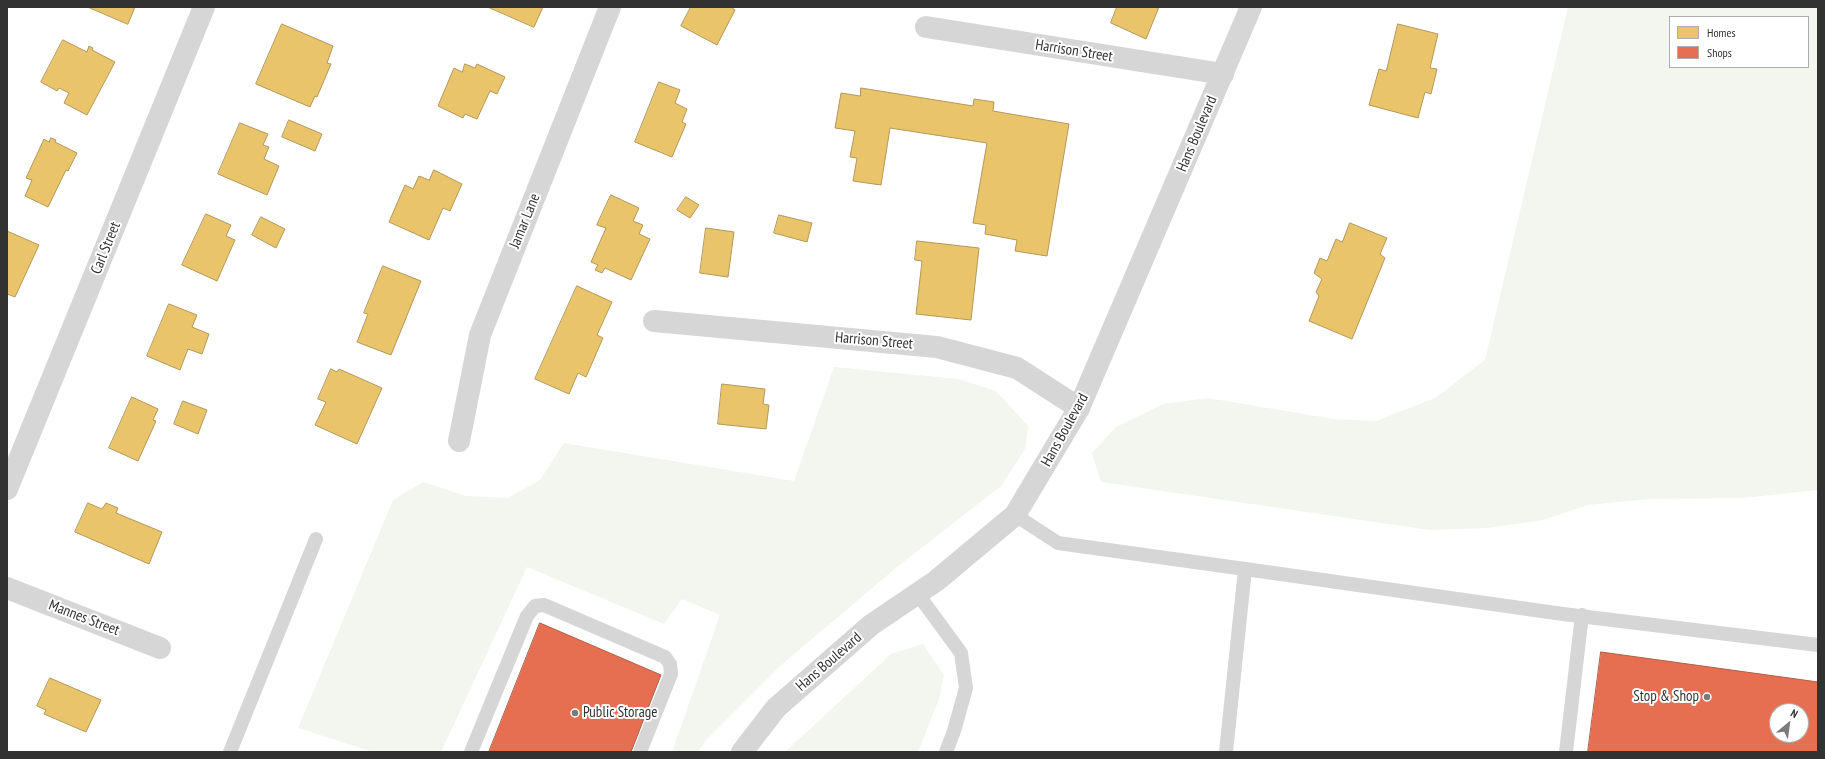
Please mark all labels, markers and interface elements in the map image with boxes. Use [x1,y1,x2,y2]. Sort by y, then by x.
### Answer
legend [1669,16,1809,68]
text: Homes [1707,25,1735,40]
street label: Harrison Street [1034,36,1114,66]
text: Shops [1707,45,1732,60]
street label: Hans Boulevard [1173,93,1221,175]
street label: Jamar Lane [506,191,544,251]
street label: Carl Street [87,219,125,277]
street label: Harrison Street [834,329,914,353]
street label: Hans Boulevard [1038,390,1092,470]
street label: Mannes Street [46,596,122,640]
street label: Hans Boulevard [793,629,865,695]
place label: Stop & Shop [1633,688,1699,706]
marker: Stop & Shop [1702,692,1712,702]
north arrow [1769,703,1809,743]
place label: Public Storage [583,704,657,722]
text: N [1788,706,1800,721]
marker: Public Storage [570,708,580,718]

